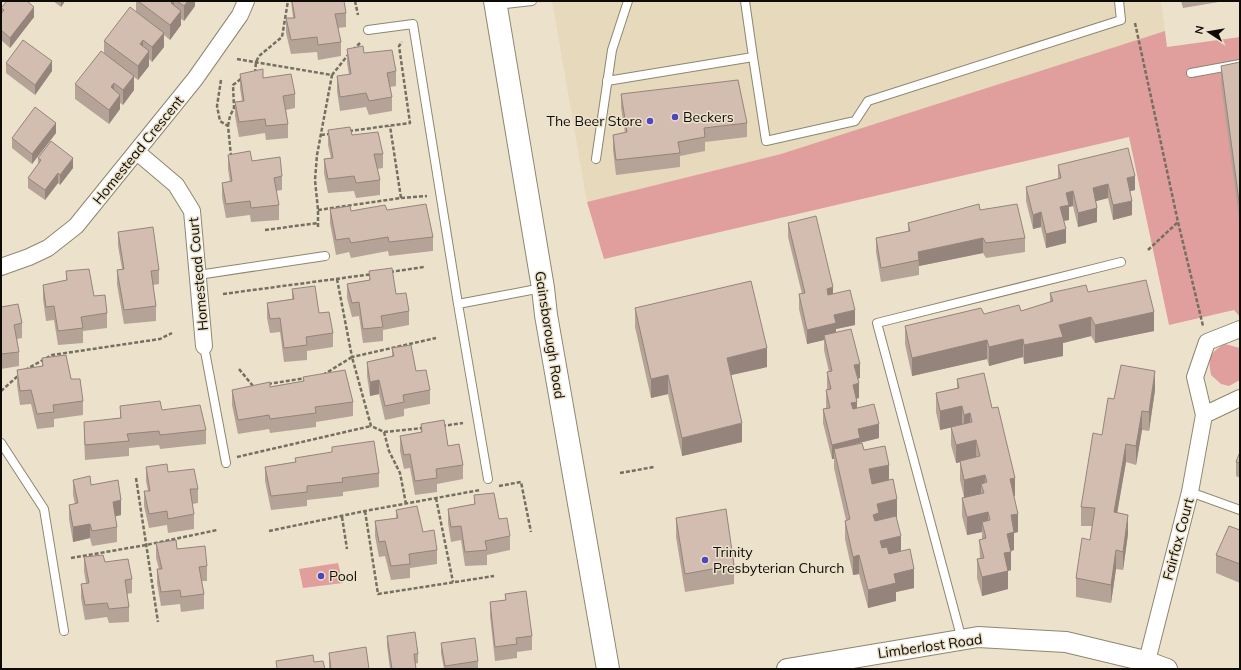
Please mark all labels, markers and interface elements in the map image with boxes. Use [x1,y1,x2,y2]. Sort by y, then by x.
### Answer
north arrow [1189,12,1229,52]
text: N [1192,24,1207,35]
street label: Homestead Crescent [89,92,188,208]
place label: Beckers [683,108,734,126]
place label: The Beer Store [546,112,642,130]
marker: Beckers [670,112,680,122]
marker: The Beer Store [645,116,655,126]
street label: Homestead Court [184,216,212,332]
street label: Gainsborough Road [531,270,569,400]
street label: Fairfax Court [1158,496,1198,582]
place label: Trinity Presbyterian Church [713,543,844,577]
marker: Trinity Presbyterian Church [700,555,710,565]
place label: Pool [329,567,357,585]
marker: Pool [316,571,326,581]
street label: Limberlost Road [877,630,983,662]

